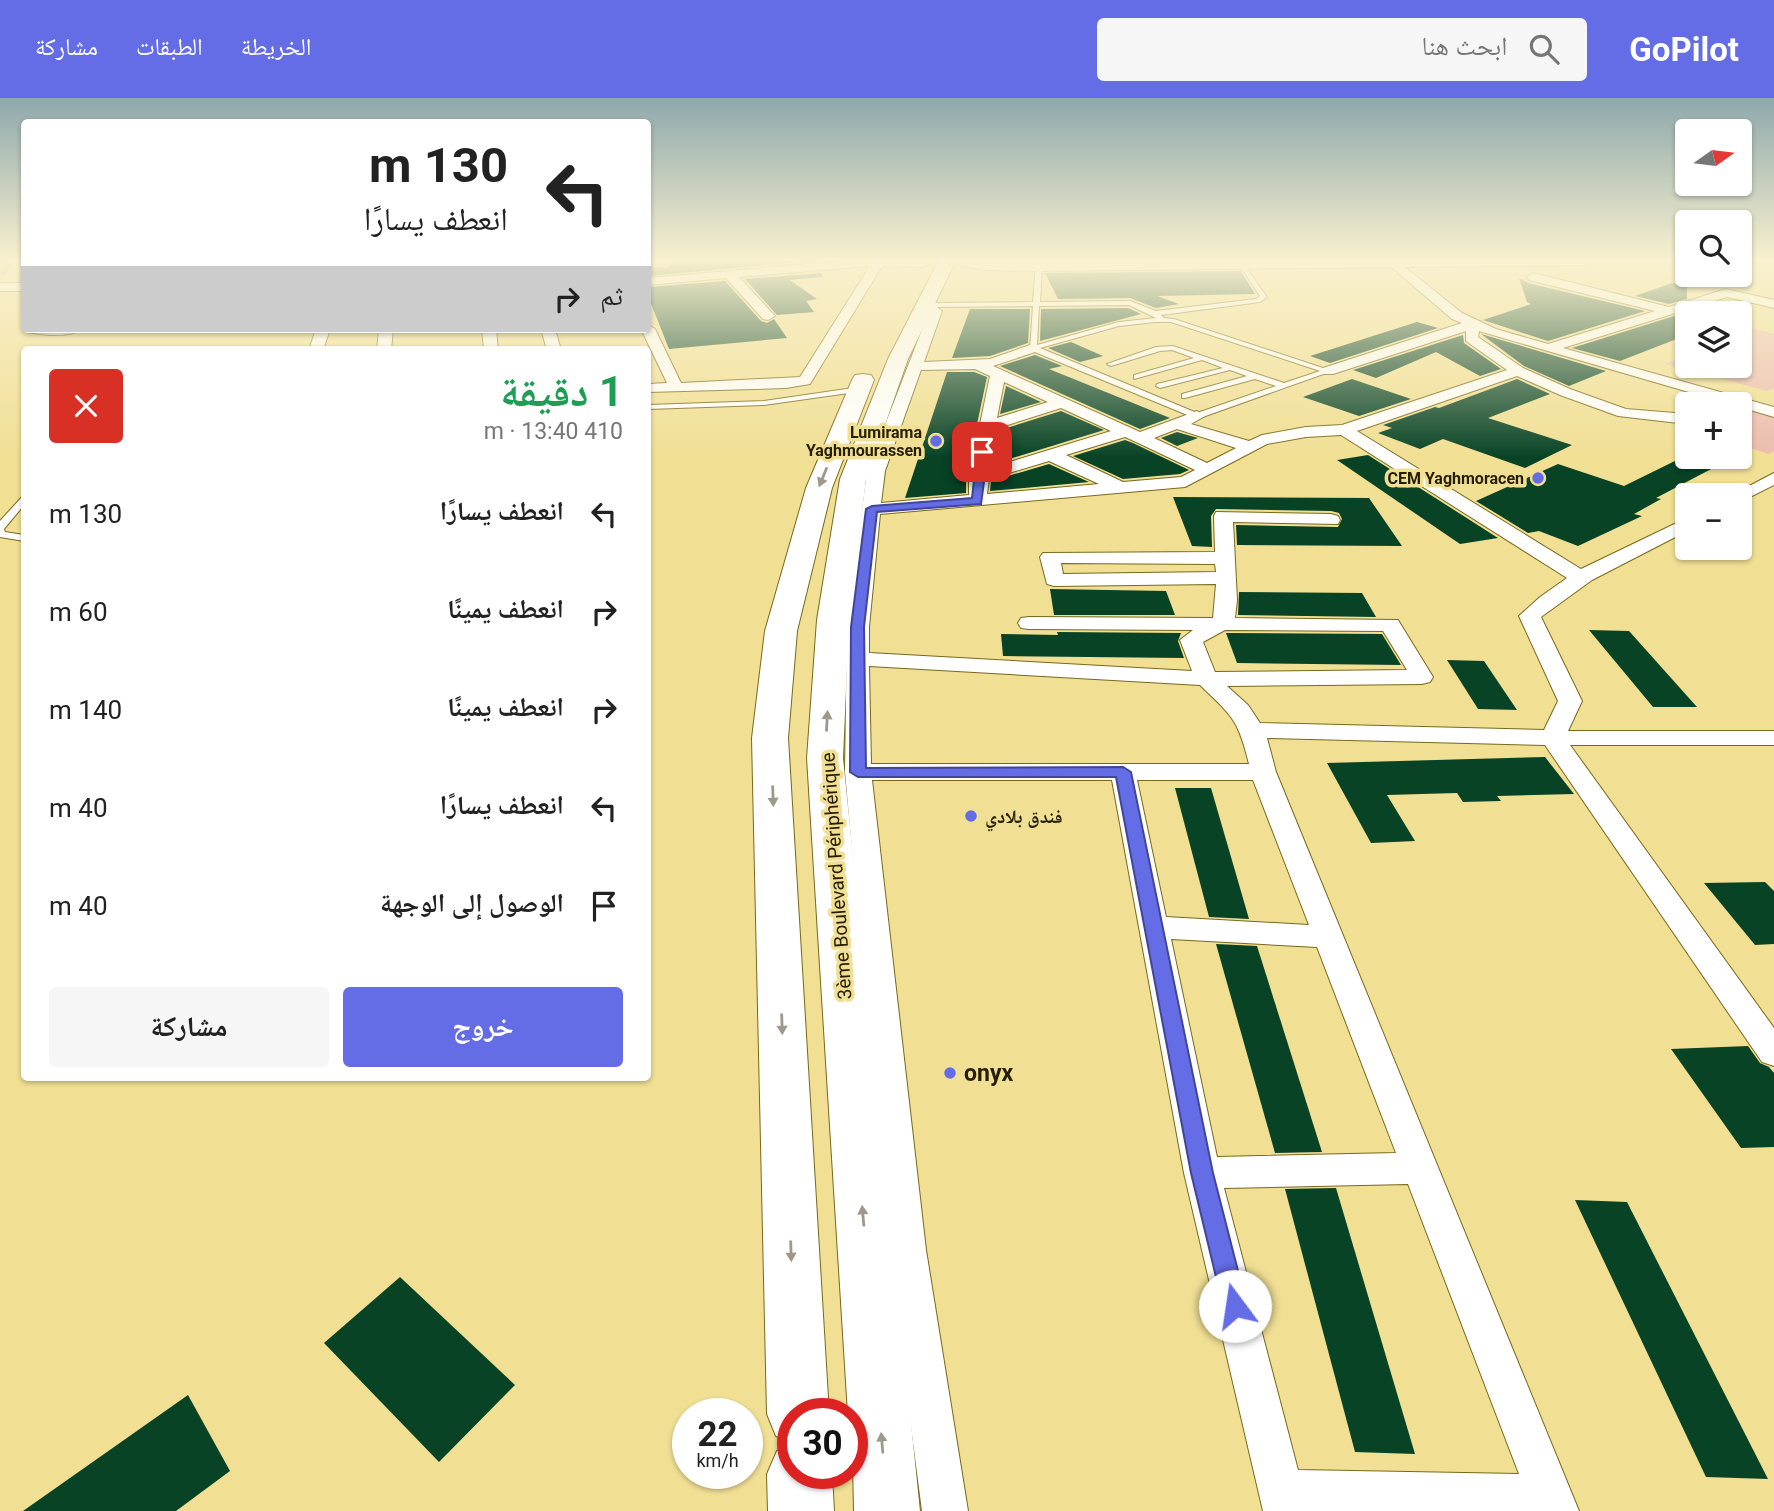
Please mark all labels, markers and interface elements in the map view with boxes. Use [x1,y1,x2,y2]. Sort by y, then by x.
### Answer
search box [1097,18,1587,81]
icon: search [1525,30,1563,68]
text: GoPilot [1629,30,1739,69]
text: ابحث هنا [1422,31,1507,61]
text: مشاركة [35,33,98,61]
text: الطبقات [136,33,203,61]
text: الخريطة [241,33,311,61]
north arrow [1675,119,1752,196]
map controls [1675,119,1752,560]
text: 130 m [369,137,508,194]
icon: left [532,147,623,238]
text: انعطف يسارًا [364,200,508,238]
button: search [1675,210,1752,287]
icon: right [548,280,586,318]
text: ثم [600,281,623,311]
button: layers [1675,301,1752,378]
text: 1 دقيقة [500,367,623,416]
button: close [49,369,123,443]
button: + [1675,392,1752,469]
text: 410 m · 13:40 [484,418,623,445]
pin [952,422,1012,482]
place label: Lumirama Yaghmourassen [806,423,922,460]
marker: Lumirama Yaghmourassen [928,433,944,449]
icon: arrive [963,433,1001,471]
one-way arrow [818,467,829,488]
place label: CEM Yaghmoracen [1387,469,1524,488]
marker: CEM Yaghmoracen [1530,470,1546,486]
button: − [1675,483,1752,560]
icon: left [585,495,623,533]
text: انعطف يسارًا [440,496,564,526]
text: 130 m [49,499,122,529]
icon: right [585,593,623,631]
text: انعطف يمينًا [447,594,564,624]
text: 60 m [49,597,108,627]
icon: right [585,691,623,729]
text: انعطف يمينًا [447,692,564,722]
text: 140 m [49,695,122,725]
one-way arrow [822,710,833,732]
street label: 3ème Boulevard Périphérique [816,752,857,1000]
one-way arrow [767,786,778,808]
icon: left [585,789,623,827]
text: انعطف يسارًا [440,790,564,820]
text: 40 m [49,793,108,823]
place label: فندق بلادي [985,805,1063,832]
marker: فندق بلادي [963,808,979,824]
icon: arrive [585,887,623,925]
text: الوصول إلى الوجهة [380,888,564,918]
text: 40 m [49,891,108,921]
button: مشاركة [49,987,329,1067]
button: خروج [343,987,623,1067]
one-way arrow [776,1013,787,1035]
place label: onyx [964,1060,1013,1087]
marker: onyx [942,1065,958,1081]
one-way arrow [857,1205,868,1227]
one-way arrow [785,1240,796,1262]
position arrow [1198,1269,1272,1343]
speed limit sign: 30 [777,1398,868,1489]
text: 22 [697,1414,738,1455]
one-way arrow [876,1432,887,1454]
text: km/h [696,1450,739,1471]

